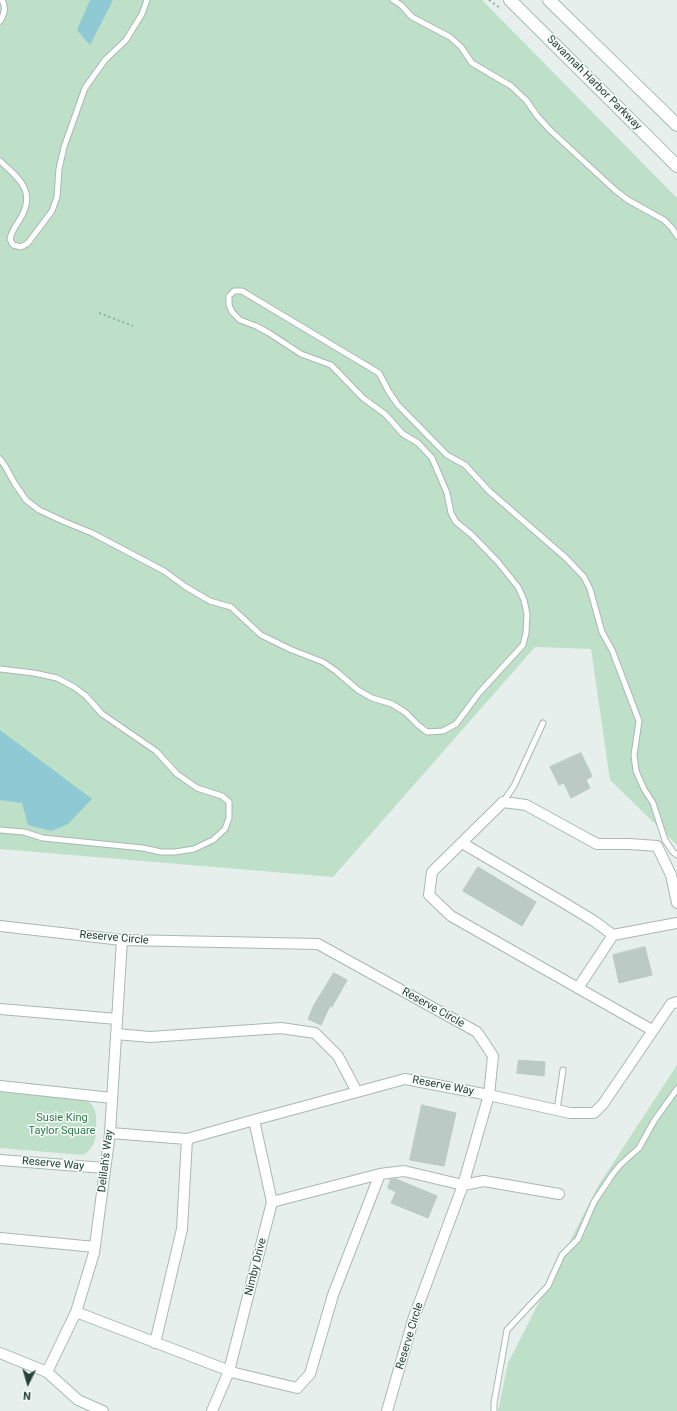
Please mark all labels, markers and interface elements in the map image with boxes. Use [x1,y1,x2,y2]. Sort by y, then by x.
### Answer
street label: Savannah Harbor Parkway [544,33,644,133]
street label: Reserve Circle [79,928,149,948]
street label: Reserve Circle [399,985,467,1031]
street label: Reserve Way [411,1074,475,1098]
park label: Susie King Taylor Square [29,1111,95,1137]
street label: Delilah's Way [96,1129,116,1193]
street label: Reserve Way [21,1155,85,1173]
street label: Nimby Drive [242,1237,270,1297]
street label: Reserve Circle [394,1301,426,1371]
north arrow [8,1363,48,1403]
text: N [22,1389,31,1402]

